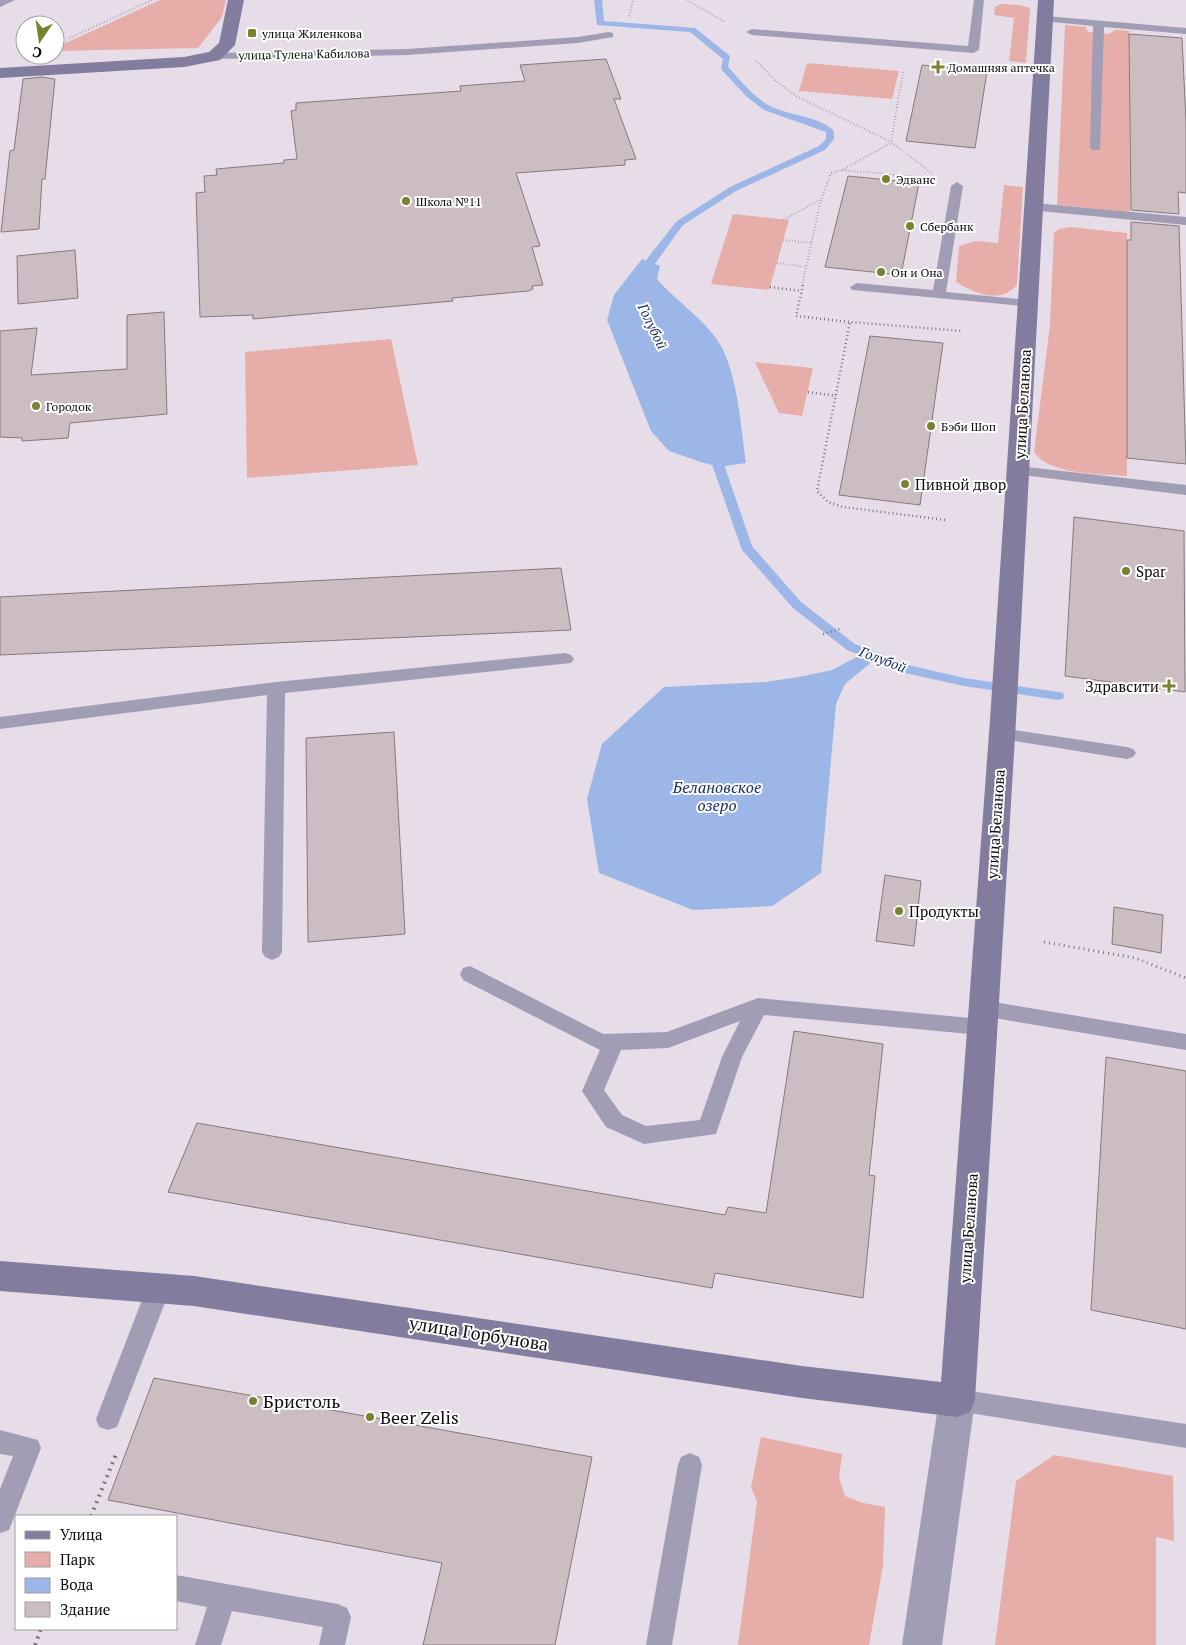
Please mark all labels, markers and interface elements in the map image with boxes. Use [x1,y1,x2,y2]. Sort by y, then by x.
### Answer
north arrow [15,15,65,65]
place label: улица Жиленкова [261,26,362,41]
marker: улица Жиленкова [246,27,258,39]
text: С [30,43,44,63]
street label: улица Тулена Кабилова [237,45,370,63]
place label: Домашняя аптечка [948,60,1055,75]
marker: Домашняя аптечка [932,61,944,73]
place label: Эдванс [896,172,936,187]
marker: Эдванс [880,173,892,185]
place label: Школа №11 [416,194,482,209]
marker: Школа №11 [400,195,412,207]
place label: Сбербанк [920,219,974,234]
marker: Сбербанк [904,220,916,232]
place label: Он и Она [891,265,943,280]
marker: Он и Она [875,266,887,278]
water label: Голубой [633,299,672,352]
street label: улица Беланова [1009,348,1035,460]
place label: Городок [46,399,92,414]
marker: Городок [30,400,42,412]
place label: Бэби Шоп [941,419,996,434]
marker: Бэби Шоп [925,420,937,432]
place label: Пивной двор [915,474,1006,494]
marker: Пивной двор [899,478,911,490]
place label: Spar [1136,561,1166,581]
marker: Spar [1120,565,1132,577]
water label: Голубой [856,641,910,677]
place label: Здравсити [1085,676,1159,696]
marker: Здравсити [1163,680,1175,692]
street label: улица Беланова [981,768,1009,881]
water label: Белановское озеро [672,776,761,816]
place label: Продукты [909,901,979,921]
marker: Продукты [893,905,905,917]
street label: улица Беланова [954,1172,982,1285]
street label: улица Горбунова [407,1310,550,1356]
place label: Бристоль [263,1389,340,1413]
marker: Бристоль [247,1395,259,1407]
place label: Beer Zelis [380,1405,459,1429]
marker: Beer Zelis [364,1411,376,1423]
legend [15,1515,178,1630]
text: Улица [60,1524,103,1544]
text: Парк [60,1549,96,1569]
text: Вода [60,1574,94,1594]
text: Здание [60,1599,110,1619]

